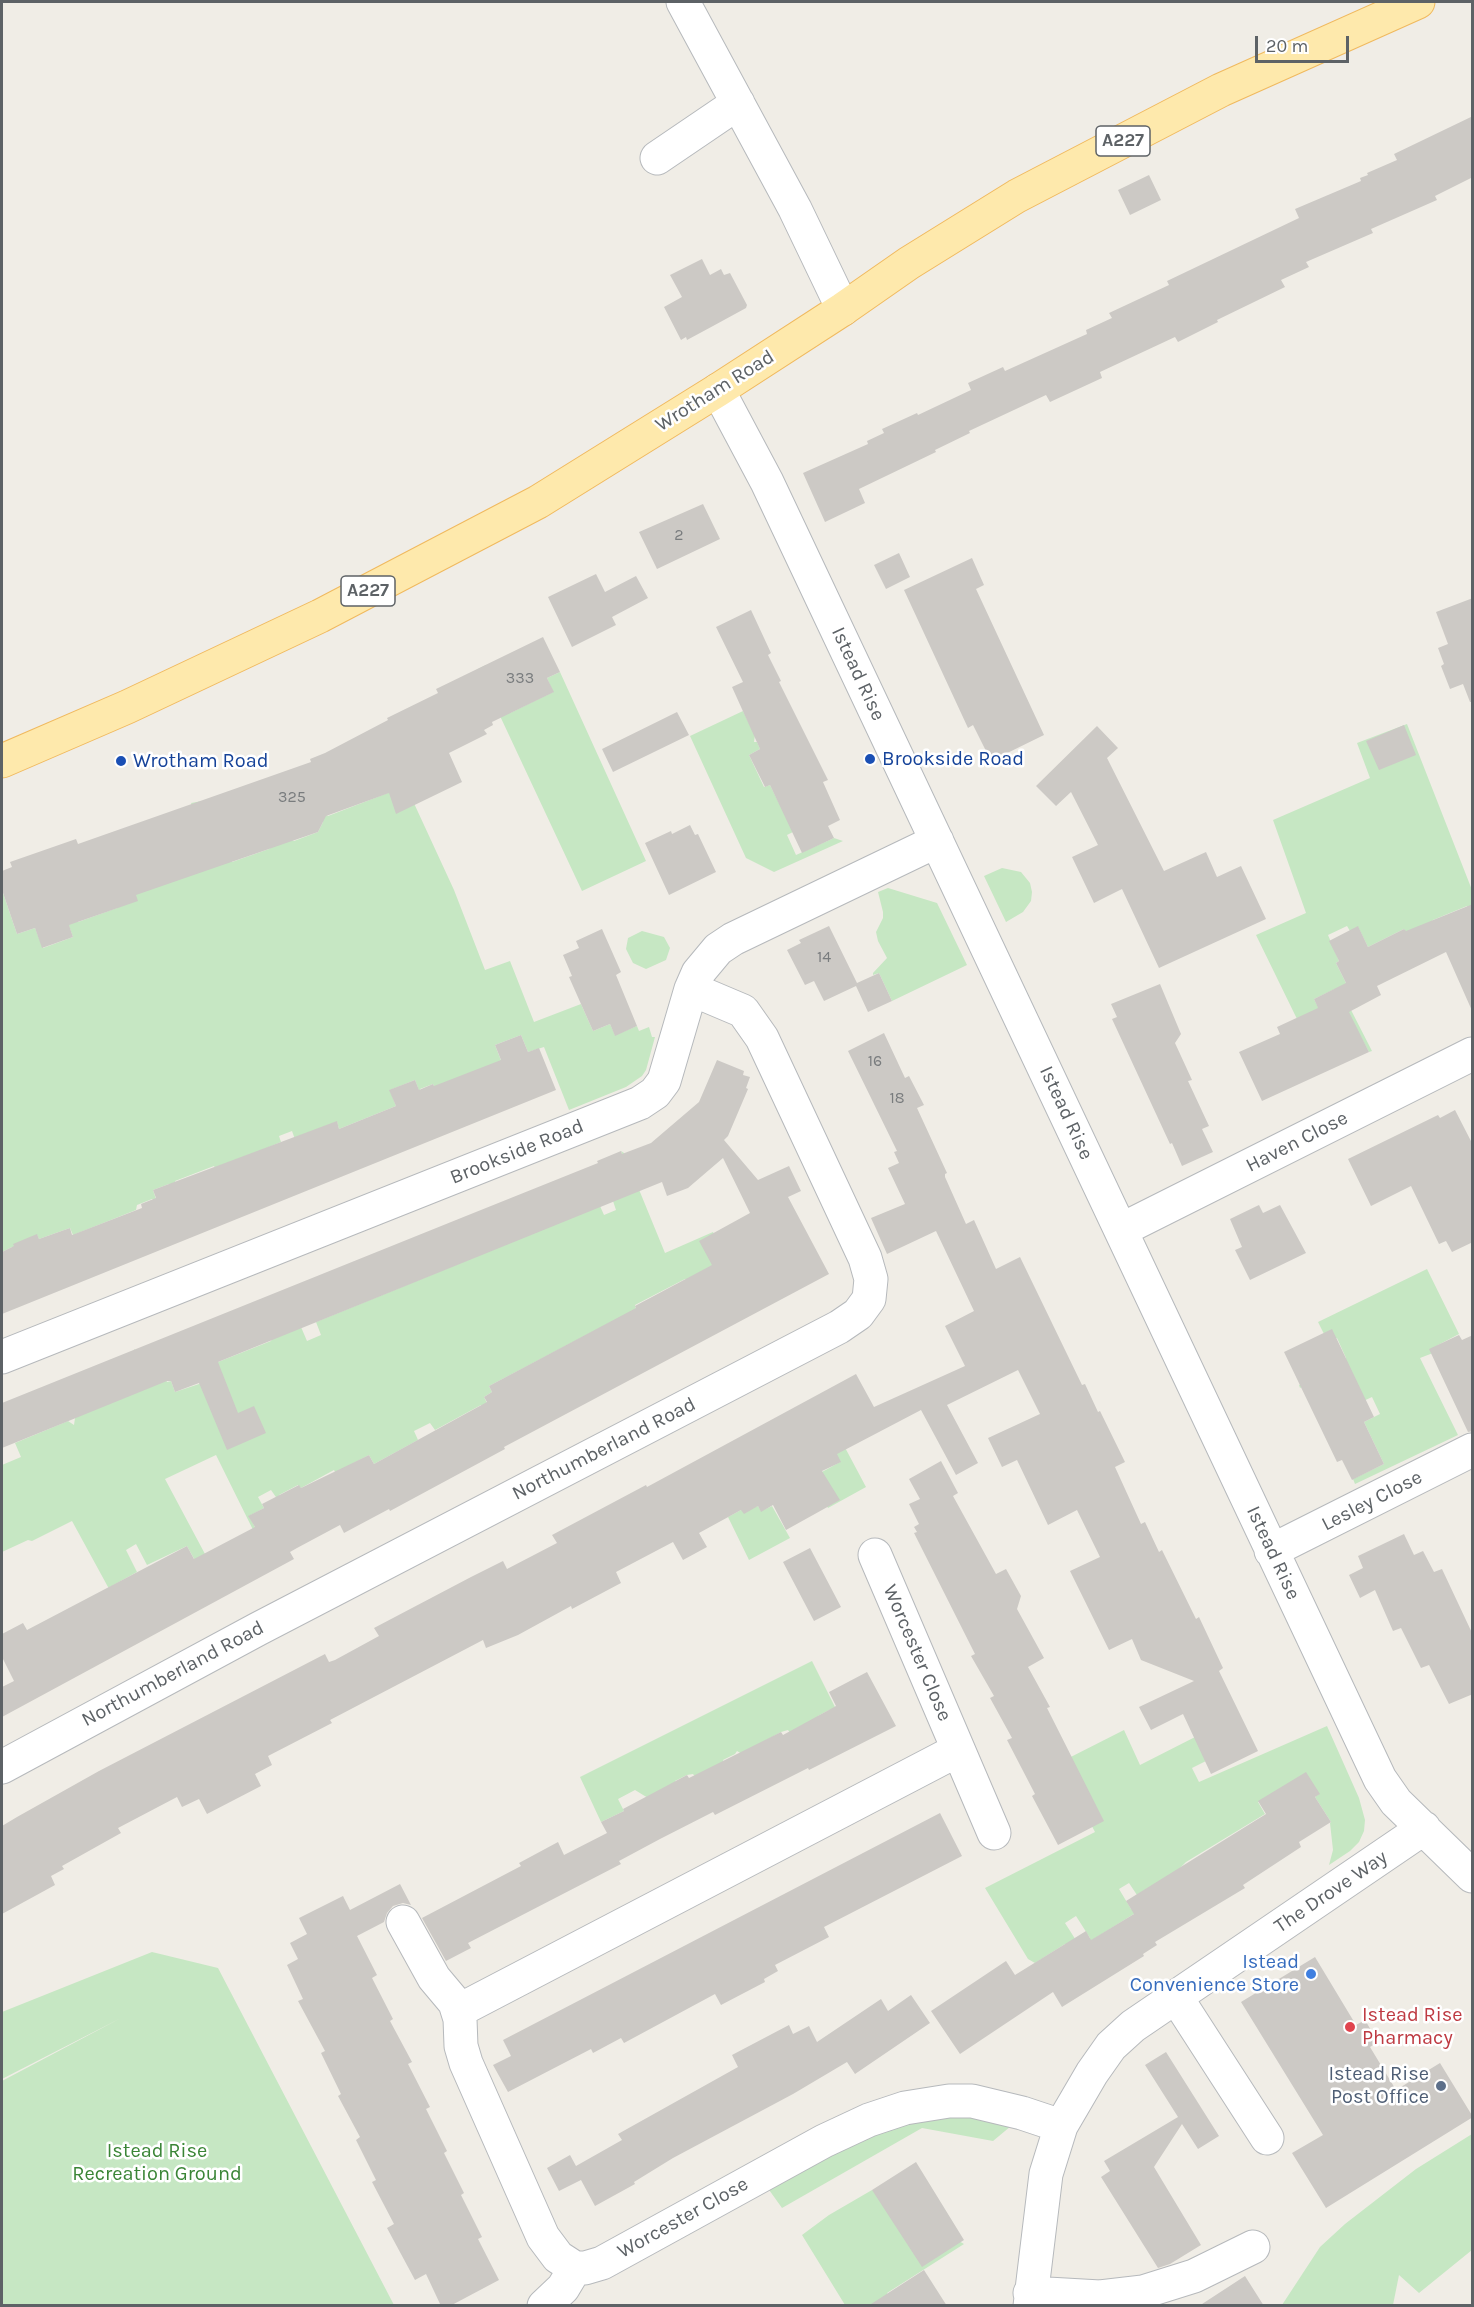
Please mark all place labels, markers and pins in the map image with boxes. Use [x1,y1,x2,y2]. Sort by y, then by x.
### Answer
place label: Brookside Road [882,747,1024,771]
place label: Wrotham Road [133,749,268,773]
marker: Brookside Road [863,752,877,766]
marker: Wrotham Road [114,754,128,768]
place label: Istead Convenience Store [1130,1950,1299,1997]
marker: Istead Convenience Store [1304,1967,1318,1981]
place label: Istead Rise Pharmacy [1362,2003,1462,2050]
marker: Istead Rise Pharmacy [1343,2020,1357,2034]
place label: Istead Rise Post Office [1329,2062,1429,2109]
marker: Istead Rise Post Office [1434,2079,1448,2093]

